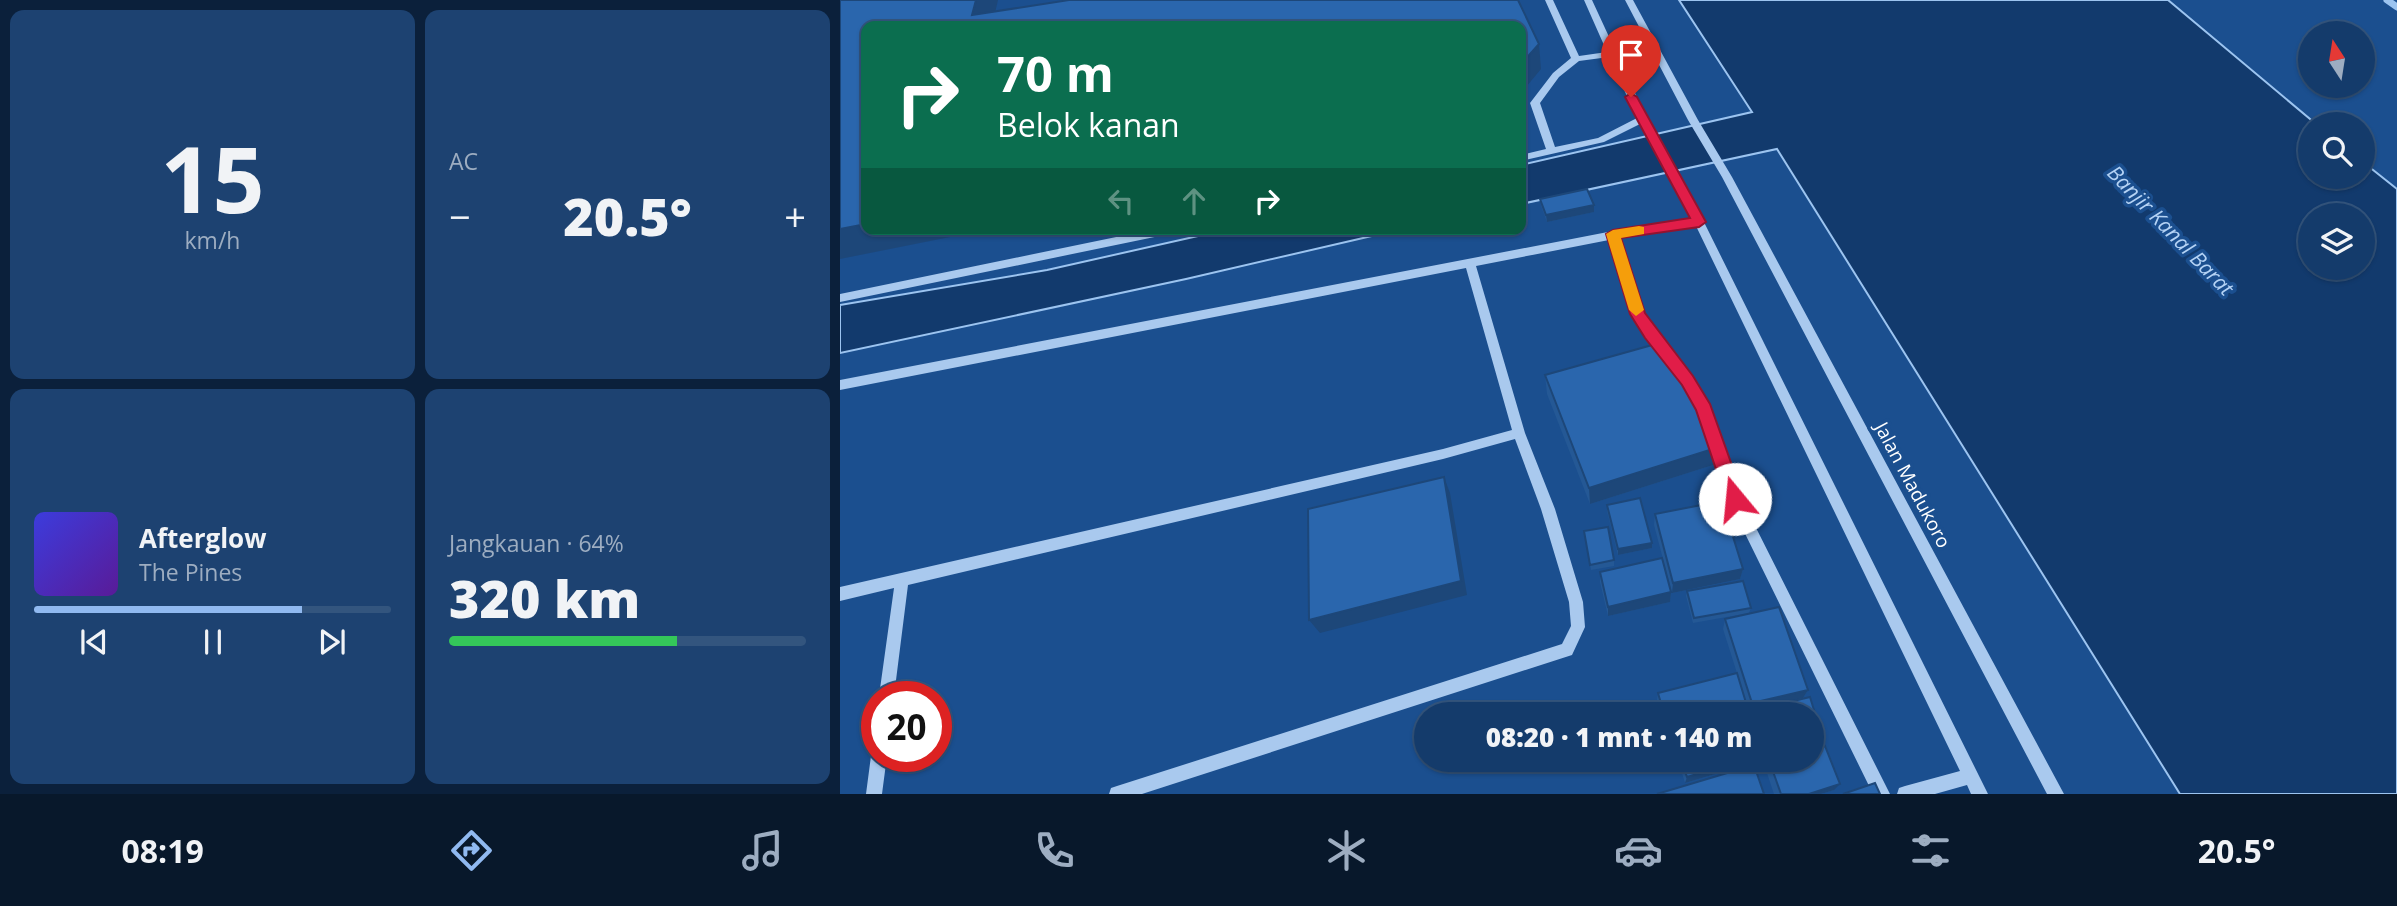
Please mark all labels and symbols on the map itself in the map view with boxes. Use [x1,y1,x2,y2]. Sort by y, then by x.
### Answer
north arrow [2298,21,2375,98]
pin [1601,25,1661,97]
water label: Banjir Kanal Barat [2102,159,2241,302]
street label: Jalan Madukoro [1868,416,1957,553]
position arrow [1698,462,1772,536]
speed limit sign: 20 [861,681,952,772]

